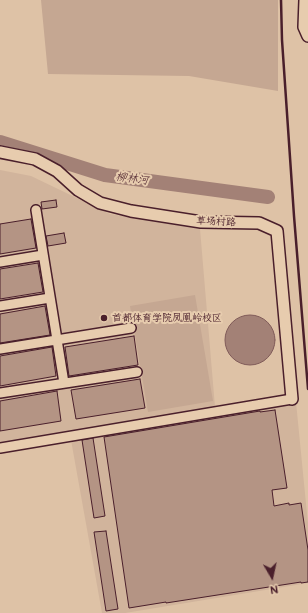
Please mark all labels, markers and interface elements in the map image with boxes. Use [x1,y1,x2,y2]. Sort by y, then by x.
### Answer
water label: 柳林河 [115,170,149,188]
street label: 草场村路 [196,215,236,229]
place label: 首都体育学院凤凰岭校区 [112,312,222,324]
marker: 首都体育学院凤凰岭校区 [99,313,109,323]
north arrow [252,557,292,597]
text: N [269,582,279,596]

